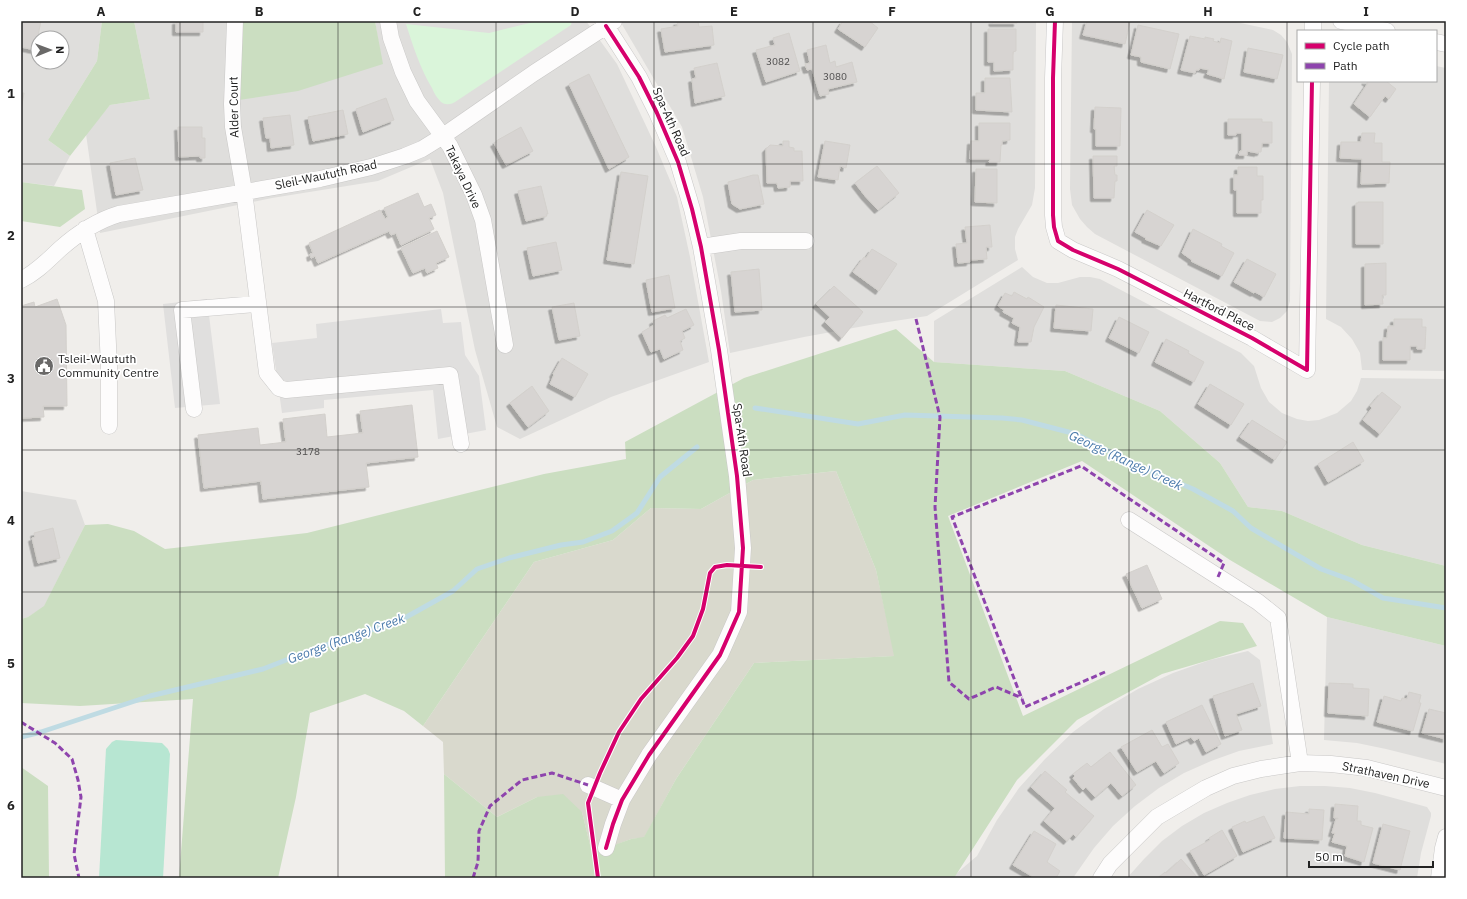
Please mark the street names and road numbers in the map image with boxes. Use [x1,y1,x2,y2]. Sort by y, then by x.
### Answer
street label: Alder Court [225,76,242,138]
street label: Spa-Ath Road [650,85,693,159]
street label: Takaya Drive [442,143,485,211]
street label: Sleil-Waututh Road [274,156,378,193]
street label: Hartford Place [1181,285,1258,334]
street label: Spa-Ath Road [730,402,755,478]
street label: Strathaven Drive [1341,758,1432,791]

